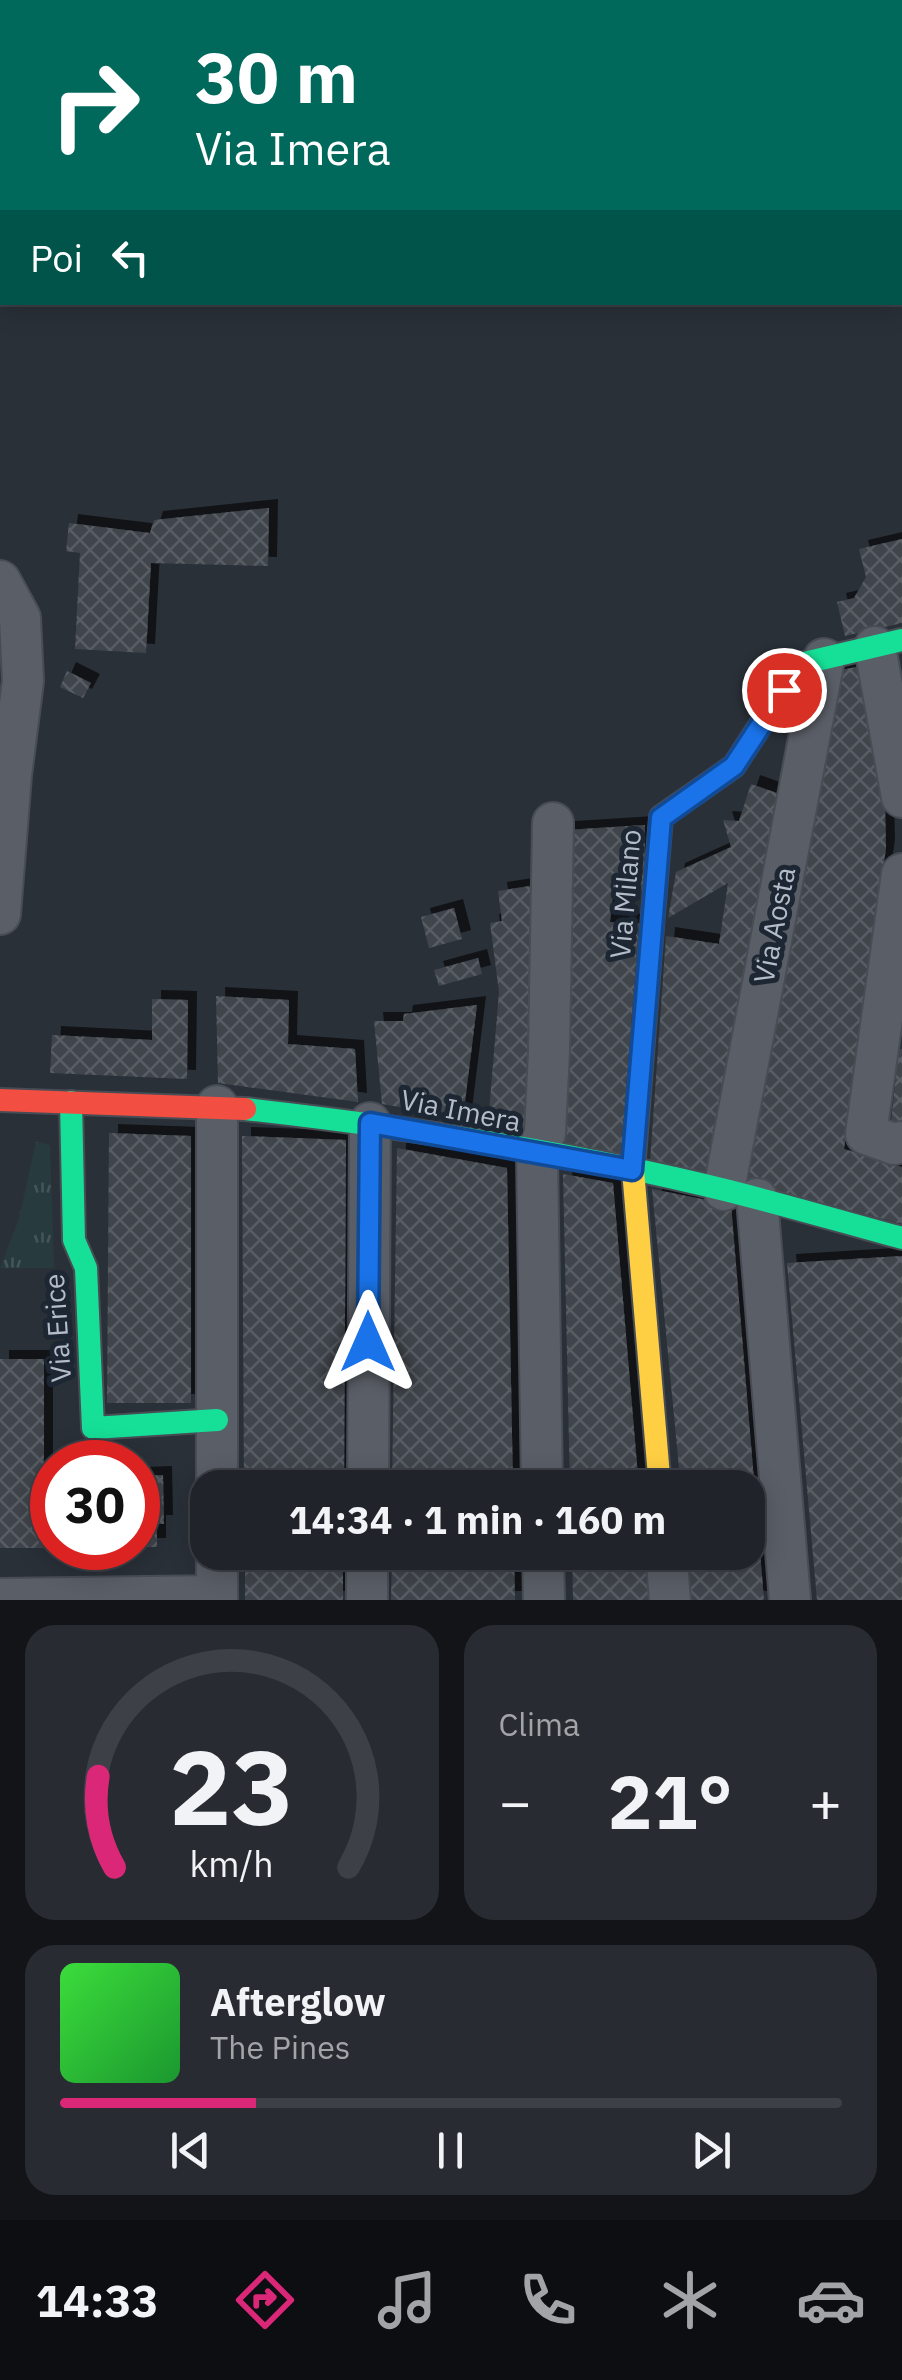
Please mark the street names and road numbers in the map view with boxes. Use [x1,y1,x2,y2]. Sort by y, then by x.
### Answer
street label: Via Milano [601,828,649,960]
street label: Via Aosta [745,864,803,986]
street label: Via Imera [398,1080,524,1140]
street label: Via Erice [35,1273,79,1383]

